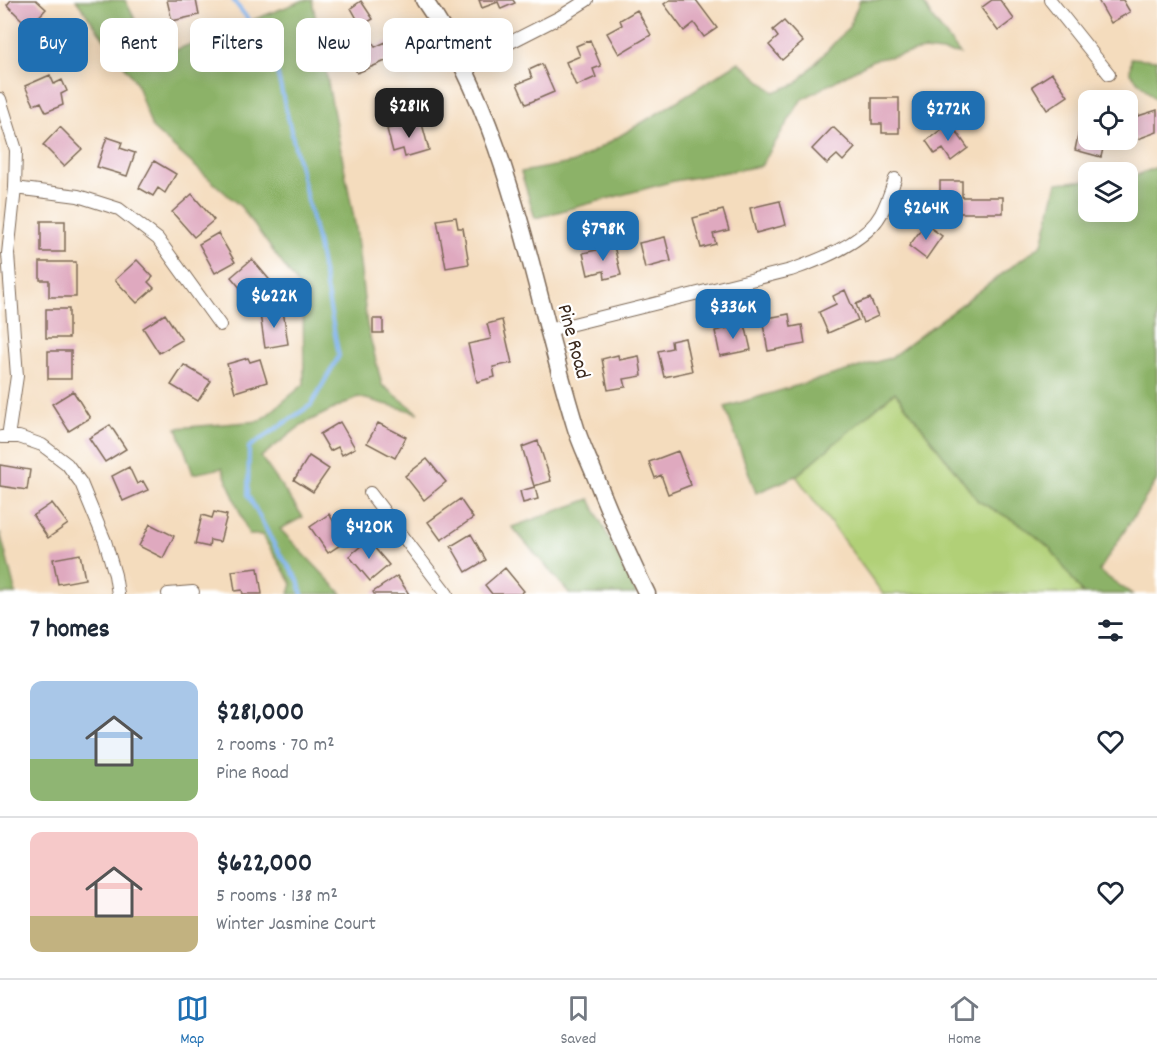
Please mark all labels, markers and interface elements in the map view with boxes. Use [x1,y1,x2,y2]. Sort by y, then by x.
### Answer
chip: Buy [18,18,88,72]
chip: Rent [100,18,178,72]
chip: Filters [190,18,284,72]
chip: New [296,18,371,72]
chip: Apartment [383,18,513,72]
pin: $281K [367,88,451,139]
map controls [1078,90,1138,222]
button: locate [1078,90,1138,150]
pin: $272K [906,91,990,142]
text: $281K [389,93,429,121]
text: $272K [926,96,970,124]
button: layers [1078,162,1138,222]
pin: $264K [884,190,968,241]
text: $264K [903,195,949,223]
pin: $798K [561,211,645,262]
text: $798K [581,216,625,244]
pin: $622K [232,278,316,329]
text: $622K [251,283,297,311]
pin: $336K [691,289,775,340]
text: $336K [710,294,756,322]
street label: Pine Road [548,301,596,383]
pin: $420K [327,509,411,560]
text: $420K [345,514,393,542]
text: 7 homes [30,612,110,649]
icon: filters [1094,614,1127,647]
text: $281,000 [216,695,304,732]
icon: home [78,705,150,777]
icon: heart [1094,725,1127,758]
text: 2 rooms · 70 m² [216,732,335,760]
text: Pine Road [216,760,289,788]
text: $622,000 [216,846,312,883]
icon: home [78,856,150,928]
icon: heart [1094,876,1127,909]
text: 5 rooms · 138 m² [216,883,338,911]
text: Winter Jasmine Court [216,911,376,939]
tab: Map [176,992,209,1051]
tab: Saved [560,992,596,1051]
tab: Home [948,992,981,1051]

